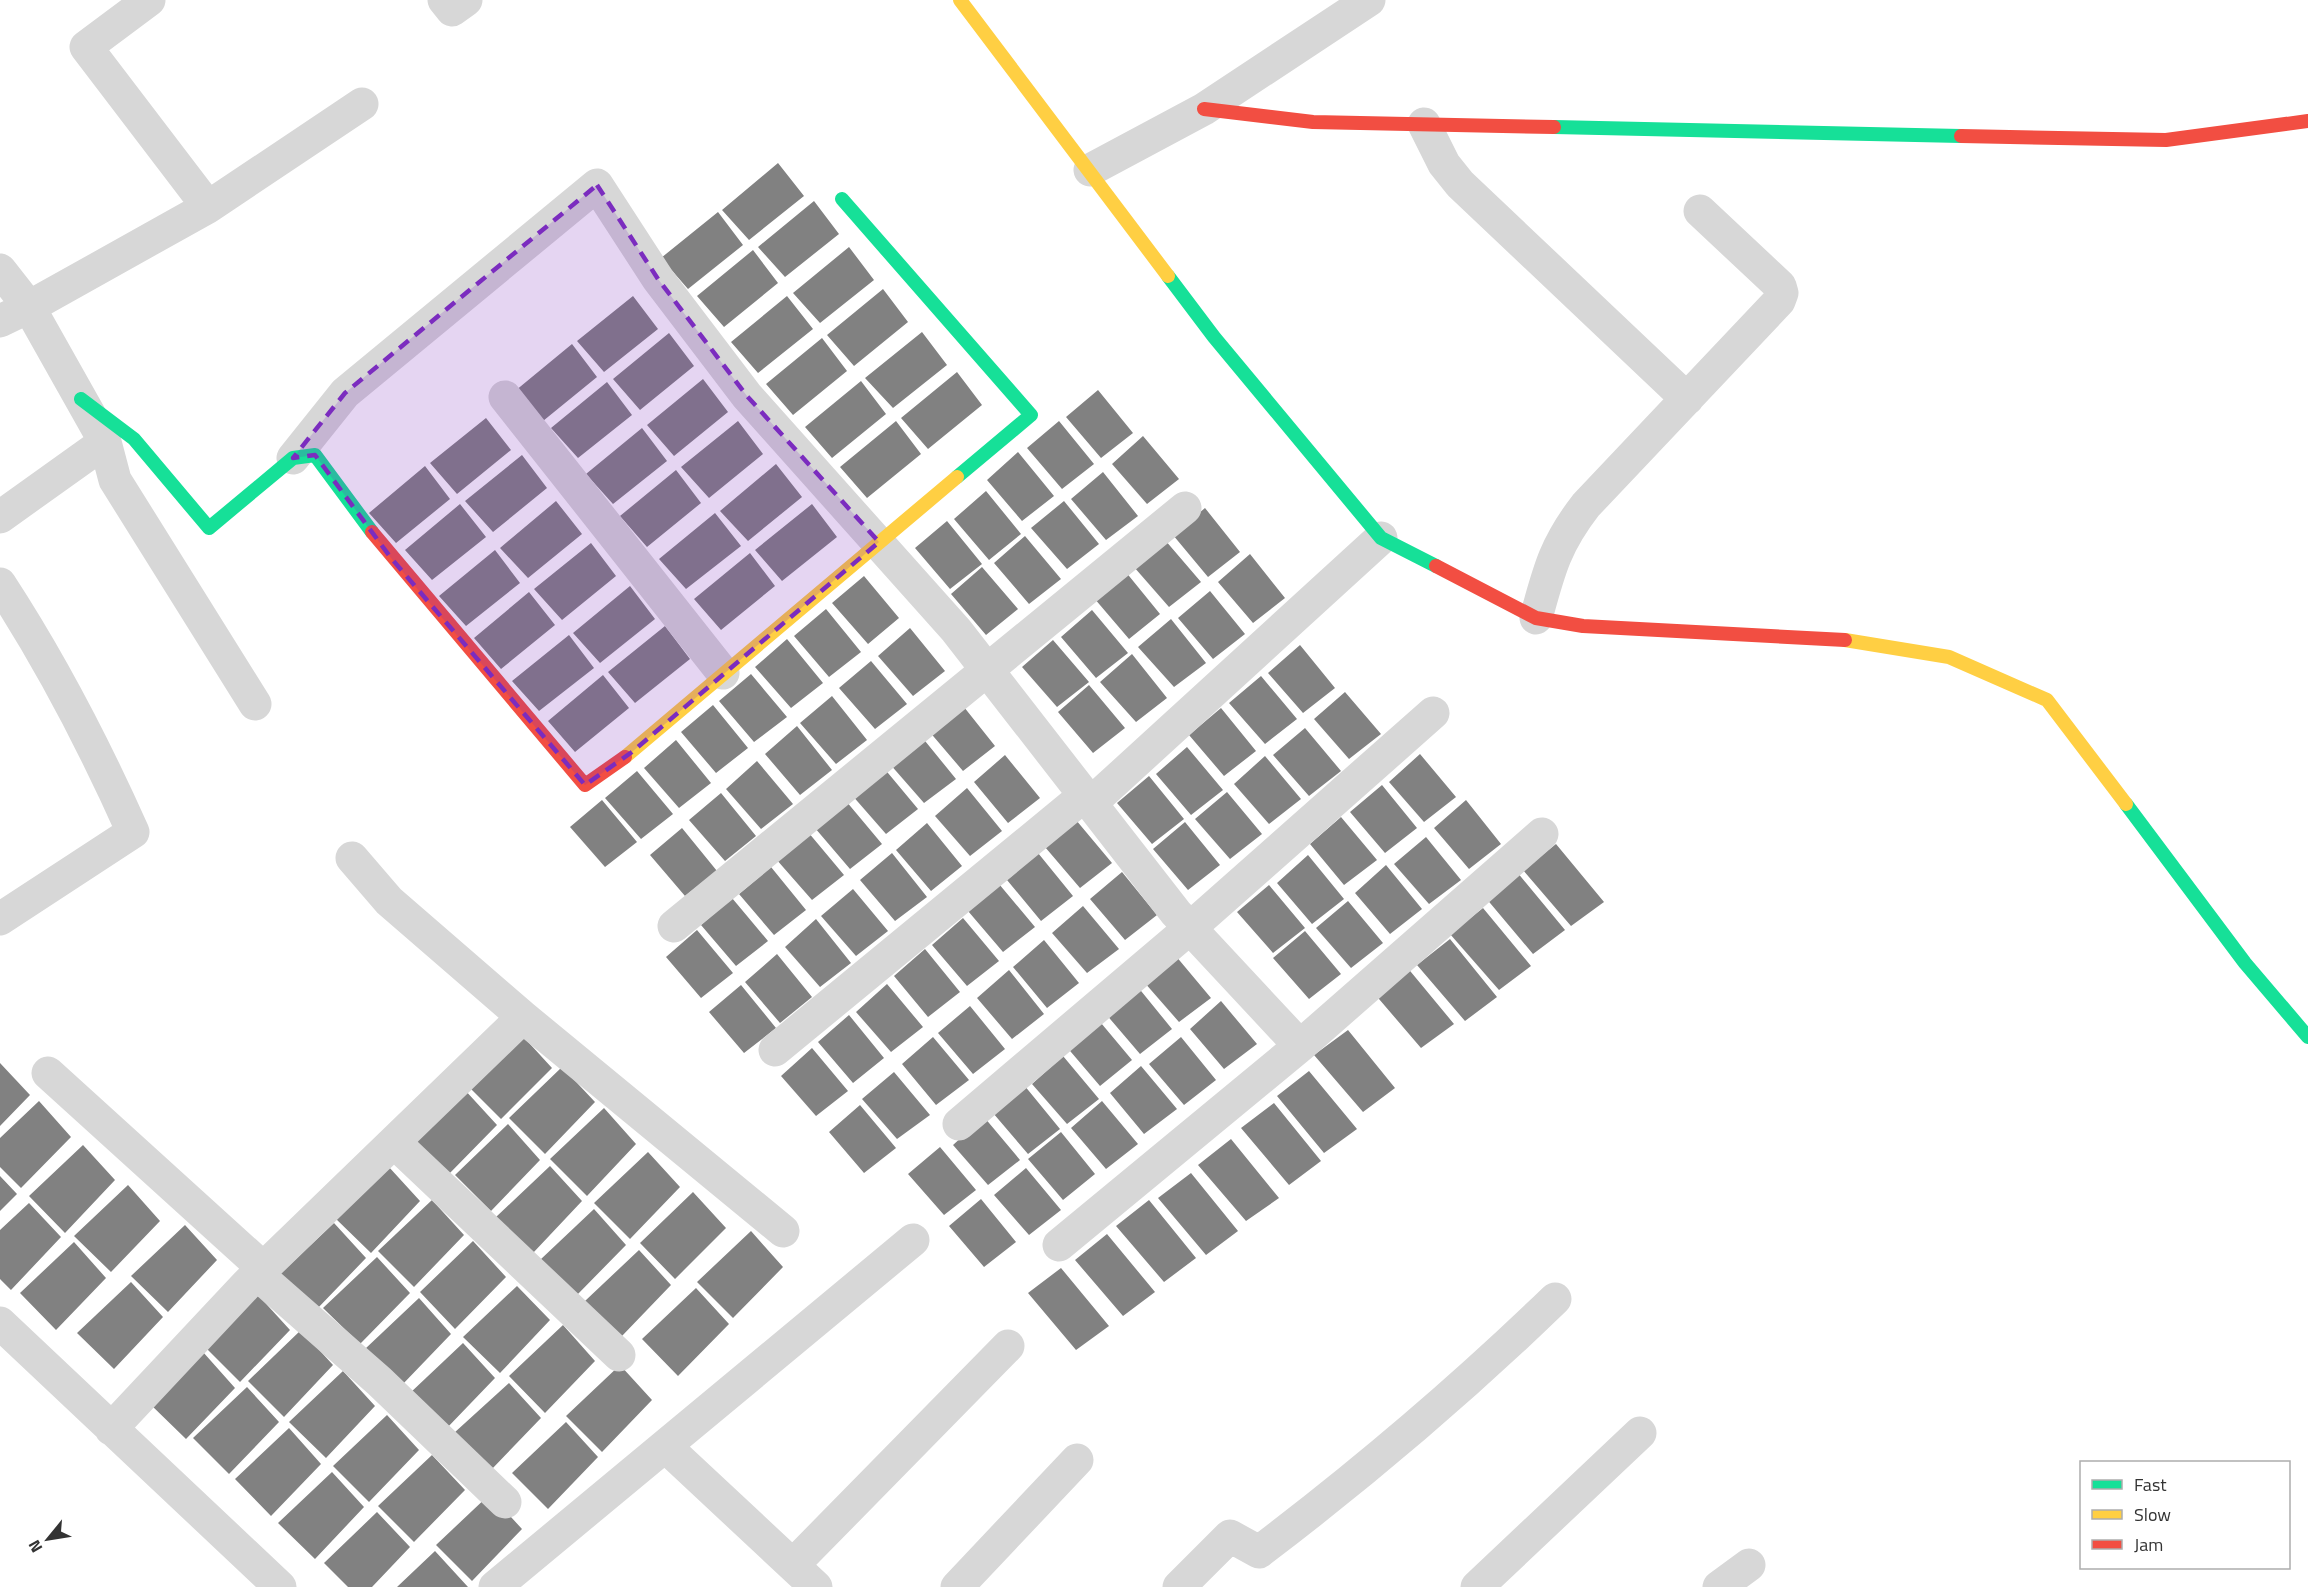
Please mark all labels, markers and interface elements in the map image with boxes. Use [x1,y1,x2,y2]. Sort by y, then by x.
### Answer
legend [2080,1461,2290,1569]
text: Fast [2134,1471,2167,1498]
text: Slow [2134,1501,2171,1528]
north arrow [18,1509,78,1569]
text: Jam [2134,1531,2163,1558]
text: N [22,1536,48,1557]

